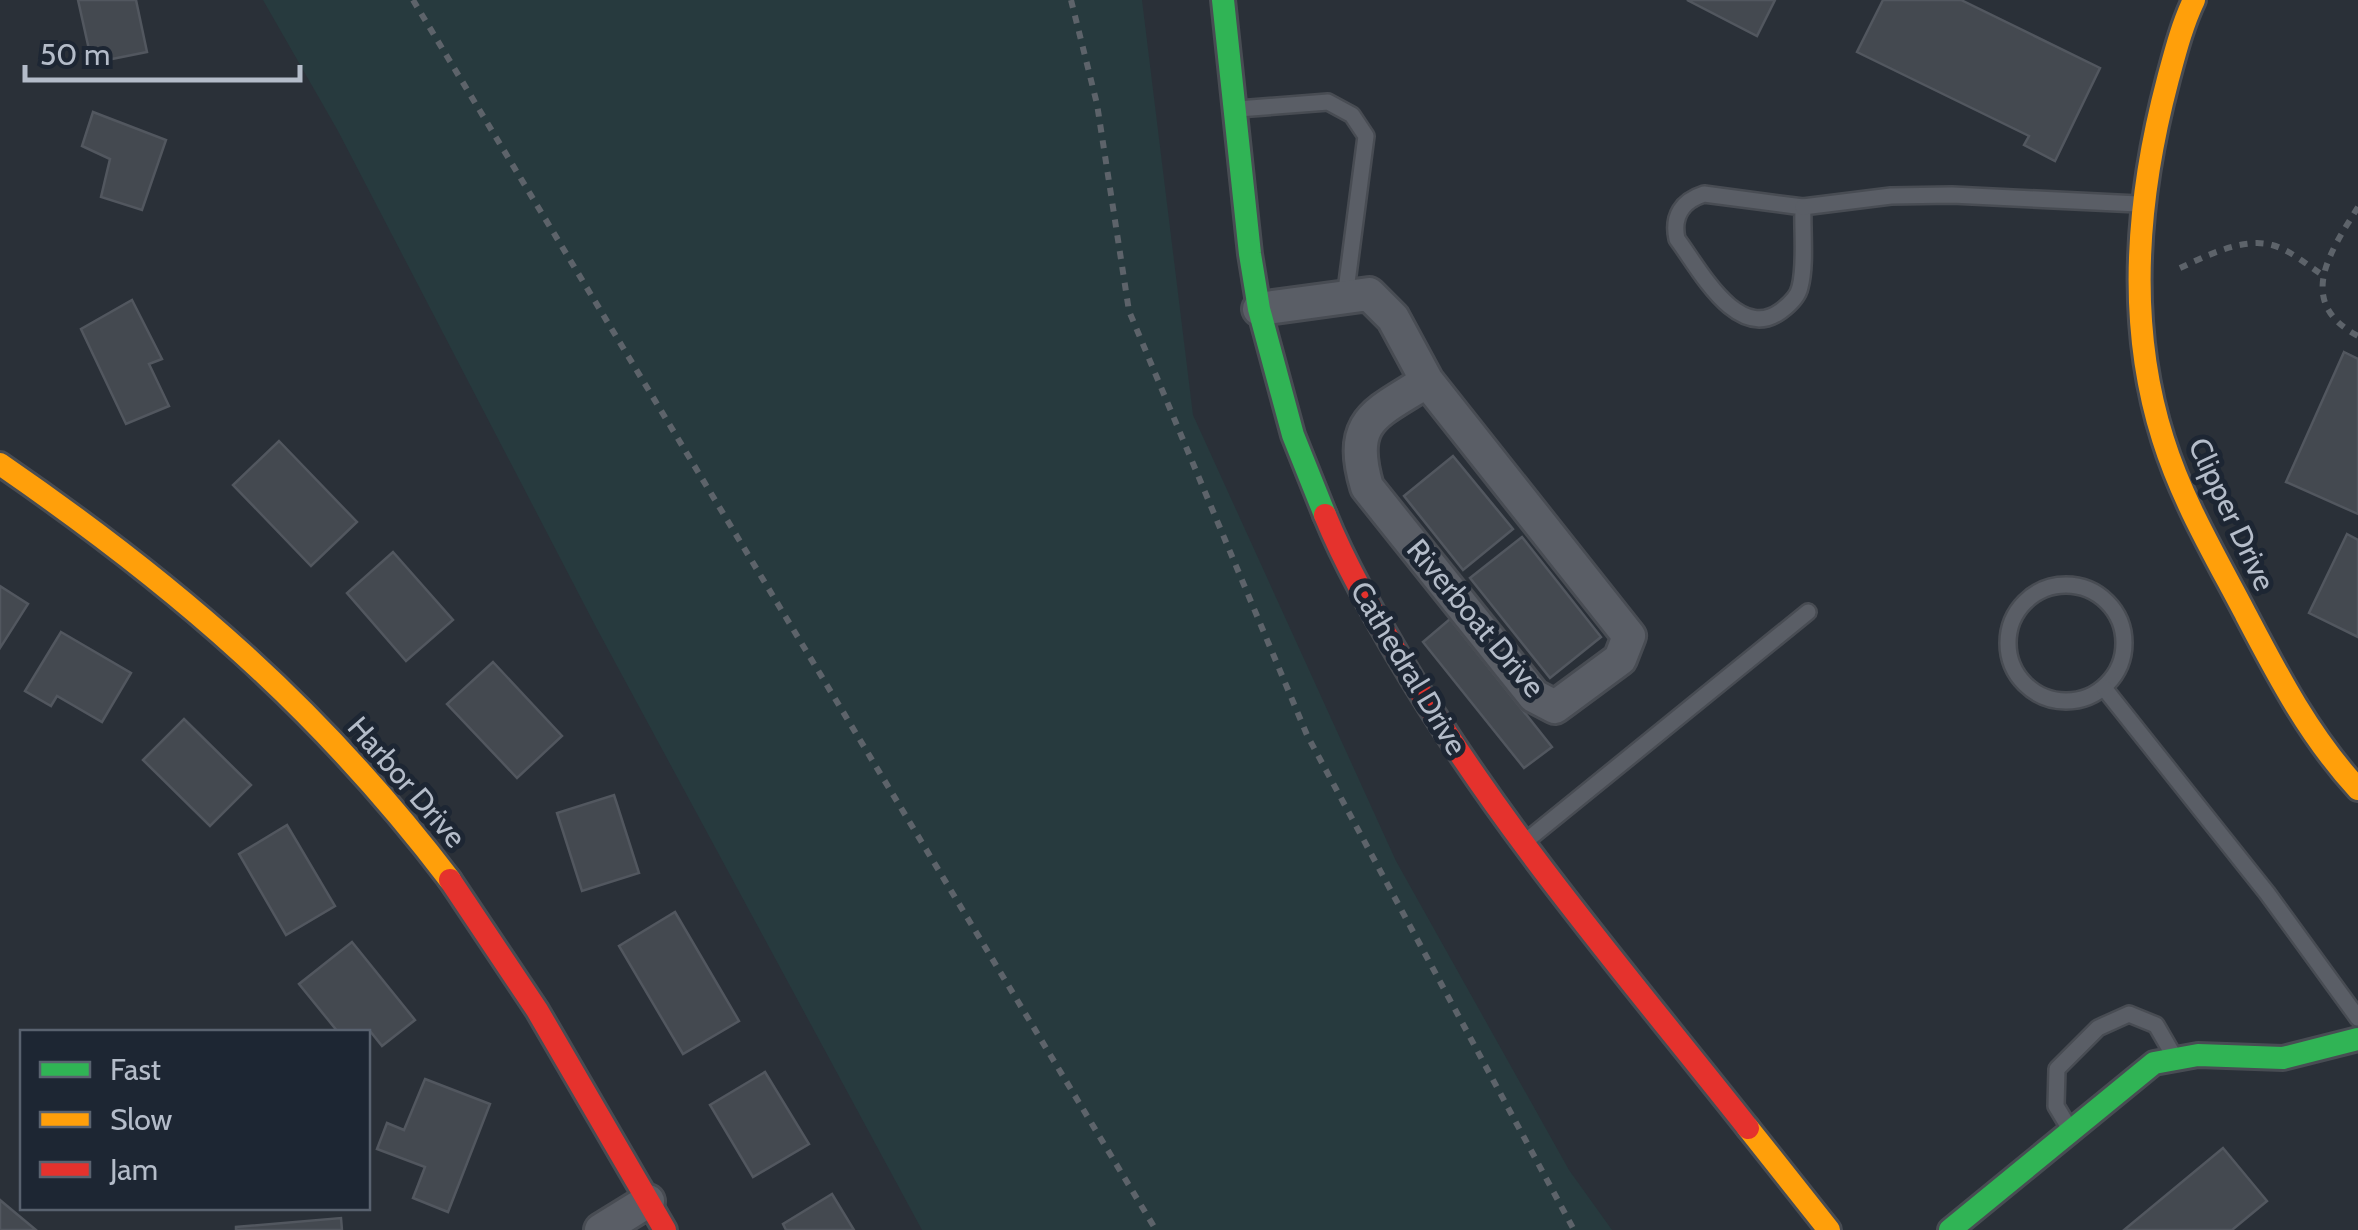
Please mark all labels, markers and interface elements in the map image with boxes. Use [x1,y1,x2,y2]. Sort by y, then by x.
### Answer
scale bar [25,20,300,82]
text: 50 m [40,36,110,73]
street label: Clipper Drive [2181,432,2283,596]
street label: Riverboat Drive [1399,531,1553,705]
street label: Cathedral Drive [1343,575,1475,761]
street label: Harbor Drive [340,709,474,855]
legend [20,1030,370,1210]
text: Fast [110,1051,161,1088]
text: Slow [110,1101,173,1138]
text: Jam [109,1151,158,1188]

